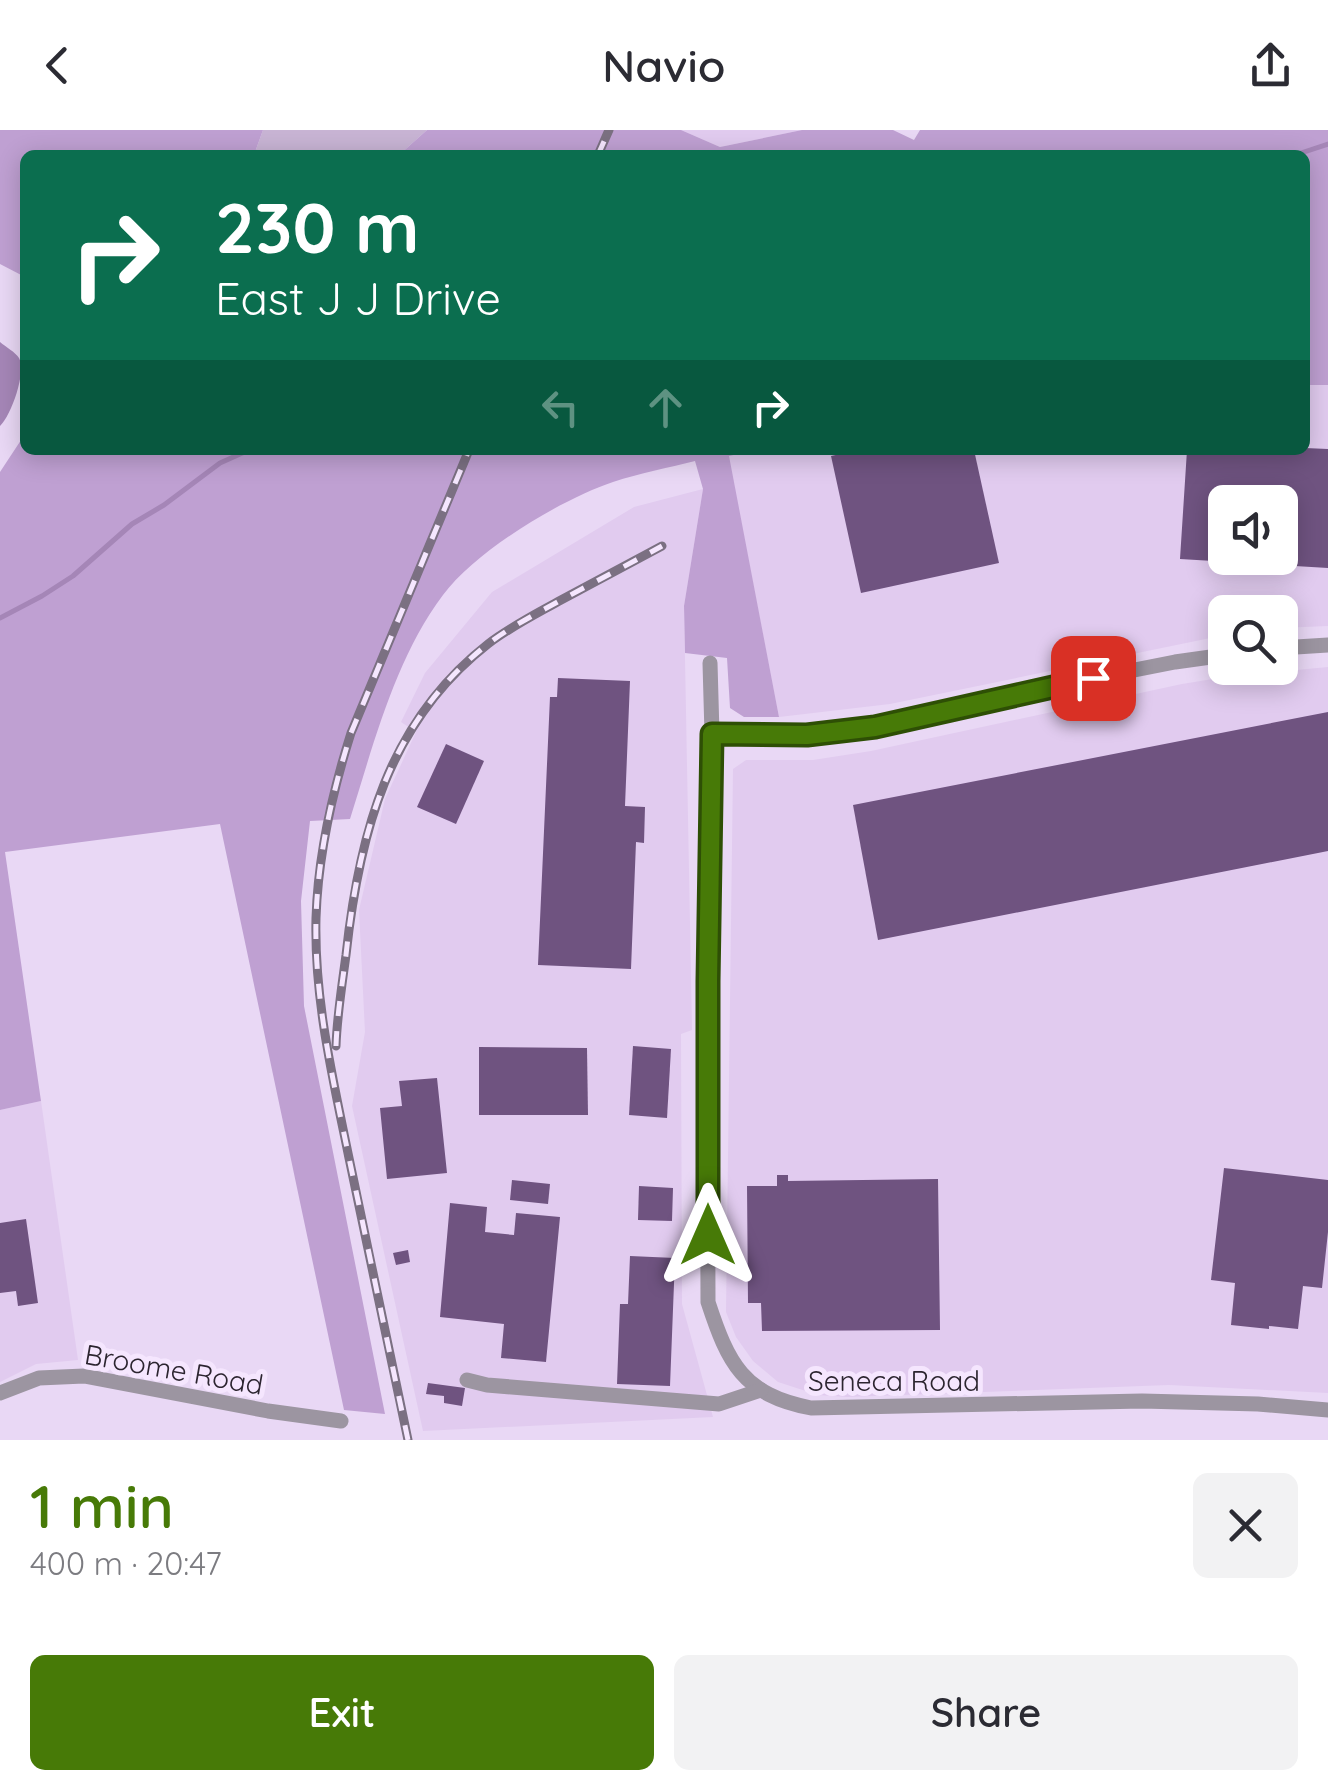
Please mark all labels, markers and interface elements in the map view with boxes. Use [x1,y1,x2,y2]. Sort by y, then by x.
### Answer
text: Navio [602,37,726,93]
icon: back [30,38,85,93]
icon: share [1243,38,1298,93]
text: 230 m [215,183,420,271]
icon: right [50,190,180,320]
text: East J J Drive [215,270,501,326]
icon: left [533,380,588,435]
icon: ahead [638,380,693,435]
icon: right [743,380,798,435]
map controls [1208,485,1298,685]
button: sound [1208,485,1298,575]
button: search [1208,595,1298,685]
pin [1051,636,1136,721]
icon: arrive [1066,651,1121,706]
position arrow [656,1183,760,1287]
street label: Broome Road [82,1336,266,1402]
street label: Seneca Road [808,1363,980,1398]
text: 1 min [30,1468,174,1543]
button: close [1193,1473,1298,1578]
text: 400 m · 20:47 [30,1543,222,1583]
button: Exit [30,1655,654,1770]
button: Share [674,1655,1298,1770]

